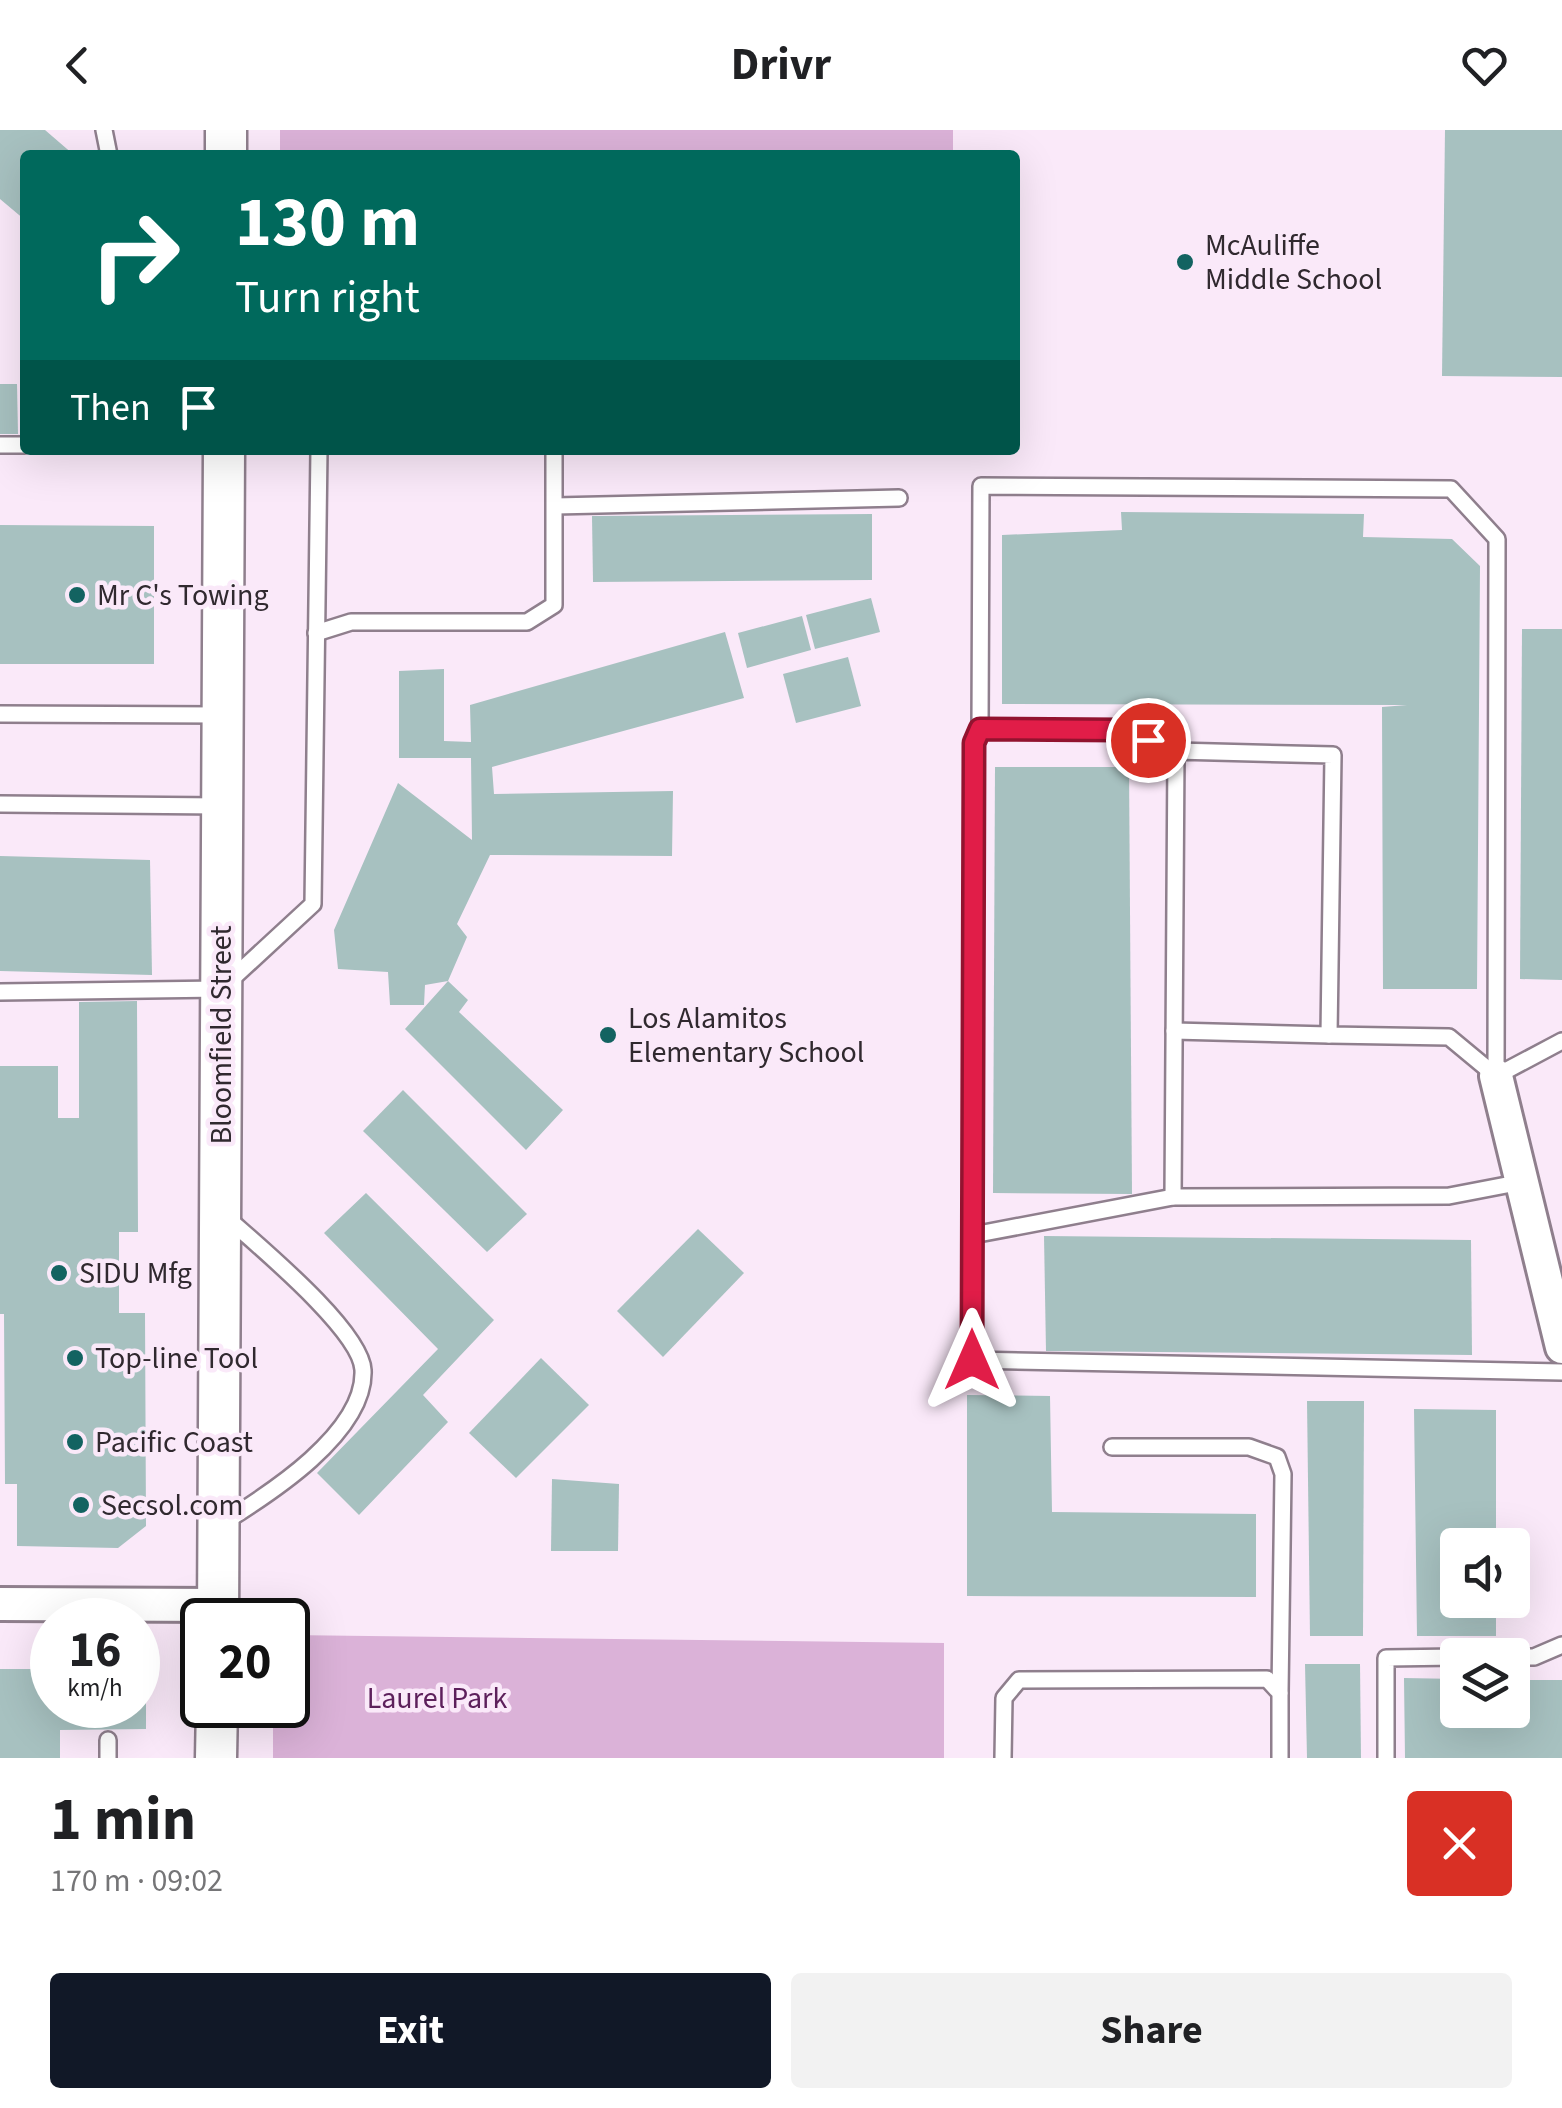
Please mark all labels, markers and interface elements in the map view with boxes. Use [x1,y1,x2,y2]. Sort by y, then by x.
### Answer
text: Drivr [731,33,831,97]
icon: back [50,38,105,93]
icon: heart [1457,38,1512,93]
text: 130 m [235,173,420,273]
icon: right [70,190,200,320]
place label: McAuliffe Middle School [1205,224,1382,301]
marker: McAuliffe Middle School [1174,251,1196,273]
text: Turn right [235,266,420,330]
icon: arrive [171,380,226,435]
text: Then [70,381,151,435]
place label: Mr C's Towing [97,574,269,617]
marker: Mr C's Towing [66,584,88,606]
pin [1106,698,1191,783]
icon: arrive [1121,713,1176,768]
street label: Bloomfield Street [200,925,243,1145]
place label: Los Alamitos Elementary School [628,997,865,1074]
marker: Los Alamitos Elementary School [597,1024,619,1046]
place label: SIDU Mfg [79,1252,192,1295]
marker: SIDU Mfg [48,1262,70,1284]
position arrow [920,1308,1024,1412]
place label: Top-line Tool [95,1337,258,1380]
marker: Top-line Tool [64,1347,86,1369]
place label: Pacific Coast [95,1421,253,1464]
marker: Pacific Coast [64,1431,86,1453]
place label: Secsol.com [101,1484,243,1527]
marker: Secsol.com [70,1494,92,1516]
map controls [1440,1528,1530,1728]
button: sound [1440,1528,1530,1618]
speed limit sign: 20 [180,1598,310,1728]
text: 16 [69,1615,121,1686]
button: layers [1440,1638,1530,1728]
text: km/h [67,1670,123,1706]
park label: Laurel Park [367,1677,508,1720]
text: 1 min [50,1778,196,1863]
button: close [1407,1791,1512,1896]
text: 170 m · 09:02 [50,1858,223,1904]
button: Exit [50,1973,771,2088]
button: Share [791,1973,1512,2088]

